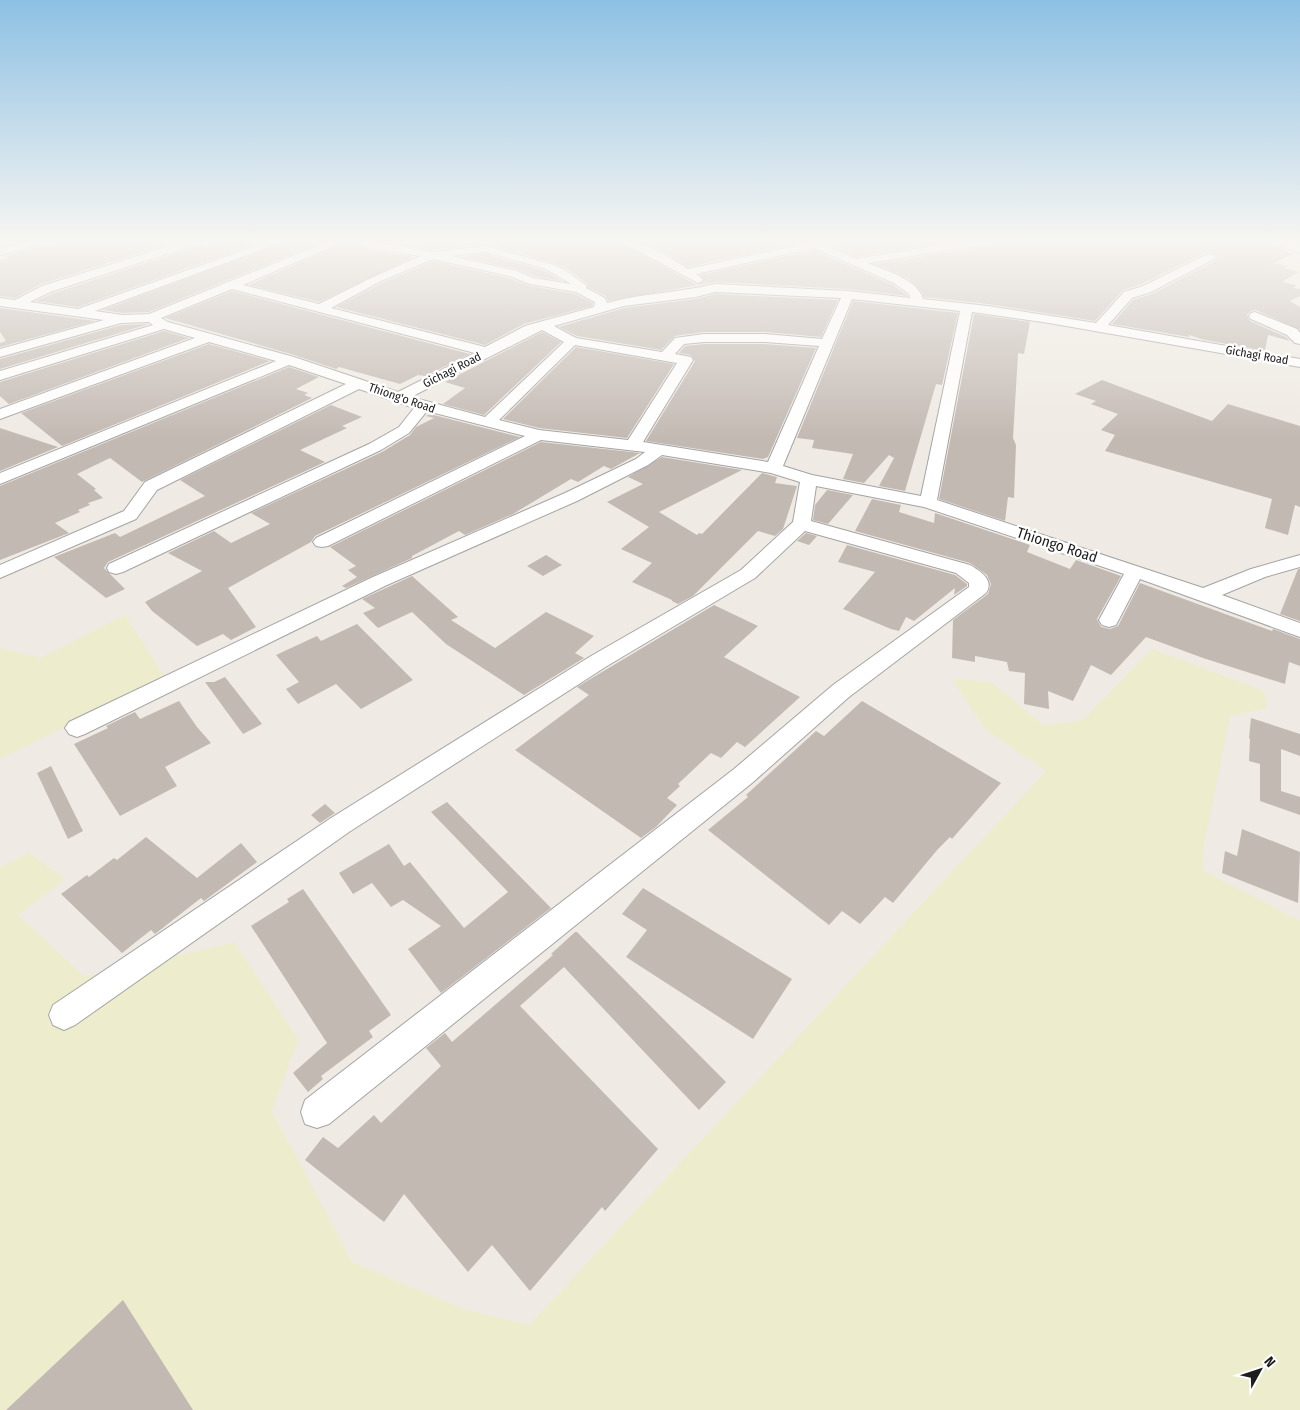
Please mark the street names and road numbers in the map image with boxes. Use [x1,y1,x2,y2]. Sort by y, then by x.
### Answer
street label: Gichagi Road [1225,343,1289,367]
street label: Gichagi Road [421,349,483,391]
street label: Thiong'o Road [367,380,437,416]
street label: Thiongo Road [1014,524,1100,566]

